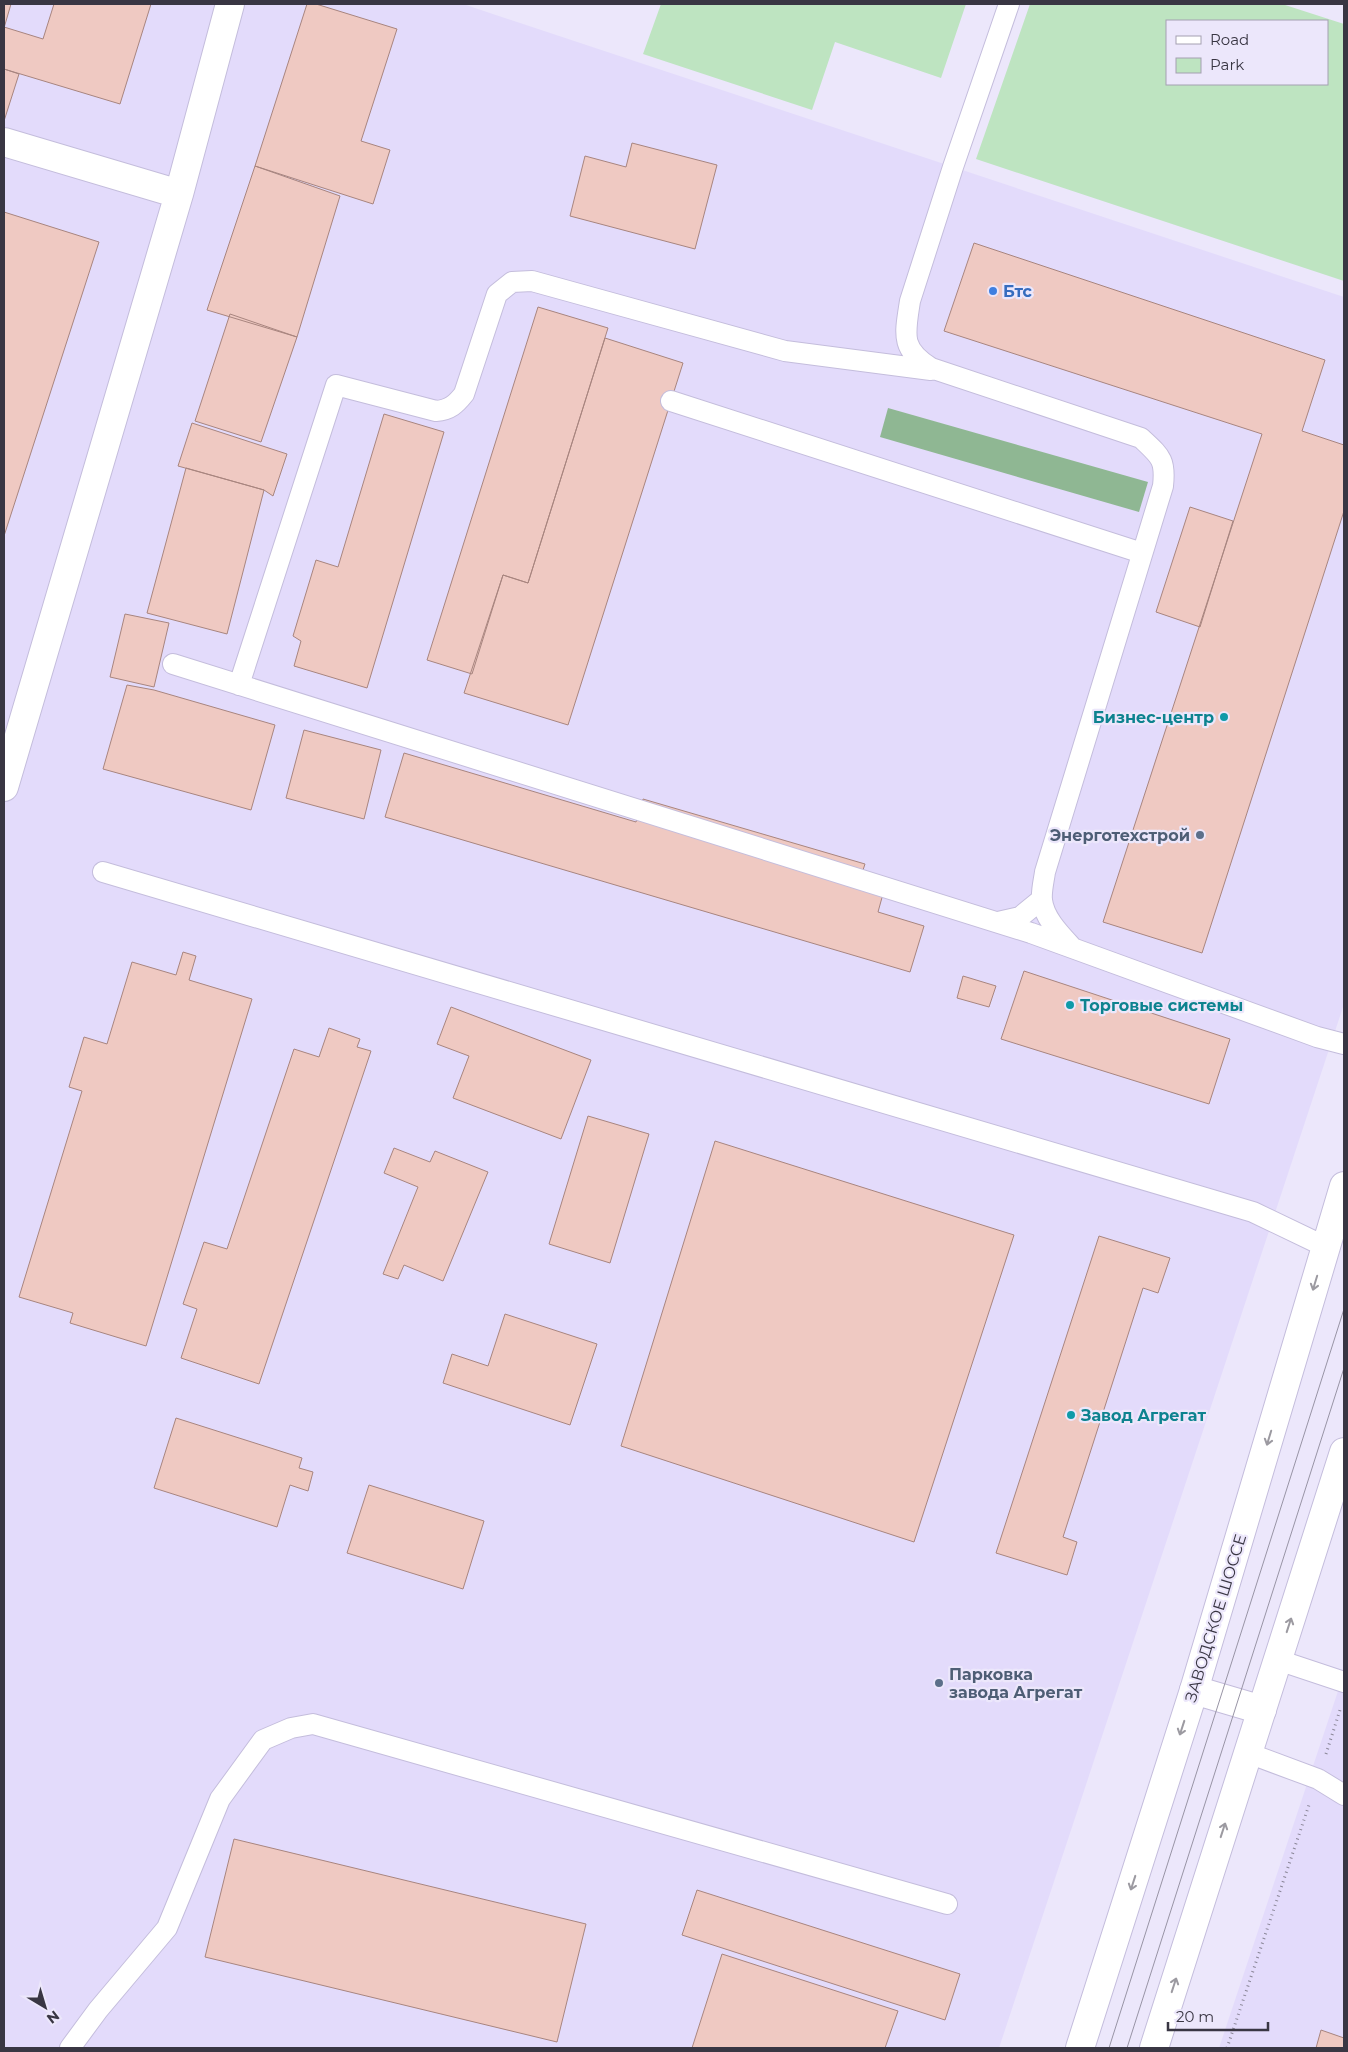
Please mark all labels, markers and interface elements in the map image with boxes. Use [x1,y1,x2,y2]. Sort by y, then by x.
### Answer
legend [1166,20,1328,85]
text: Road [1210,30,1249,49]
text: Park [1210,55,1244,74]
place label: Бтс [1003,282,1033,301]
marker: Бтс [987,285,999,297]
place label: Бизнес-центр [1093,708,1214,727]
marker: Бизнес-центр [1218,711,1230,723]
place label: Энерготехстрой [1050,826,1190,845]
marker: Энерготехстрой [1194,829,1206,841]
place label: Торговые системы [1080,996,1243,1015]
marker: Торговые системы [1064,999,1076,1011]
one-way arrow [1310,1274,1320,1290]
place label: Завод Агрегат [1080,1406,1206,1425]
marker: Завод Агрегат [1065,1409,1077,1421]
one-way arrow [1264,1430,1274,1446]
street label: ЗАВОДСКОЕ ШОССЕ [1181,1532,1250,1704]
one-way arrow [1284,1618,1294,1634]
place label: Парковка завода Агрегат [949,1665,1083,1702]
marker: Парковка завода Агрегат [933,1677,945,1689]
one-way arrow [1177,1720,1186,1735]
one-way arrow [1219,1823,1229,1839]
one-way arrow [1128,1875,1137,1890]
one-way arrow [1170,1978,1179,1993]
north arrow [20,1982,70,2032]
scale bar [1168,2000,1268,2032]
text: N [43,2007,63,2028]
text: 20 m [1176,2007,1214,2026]

